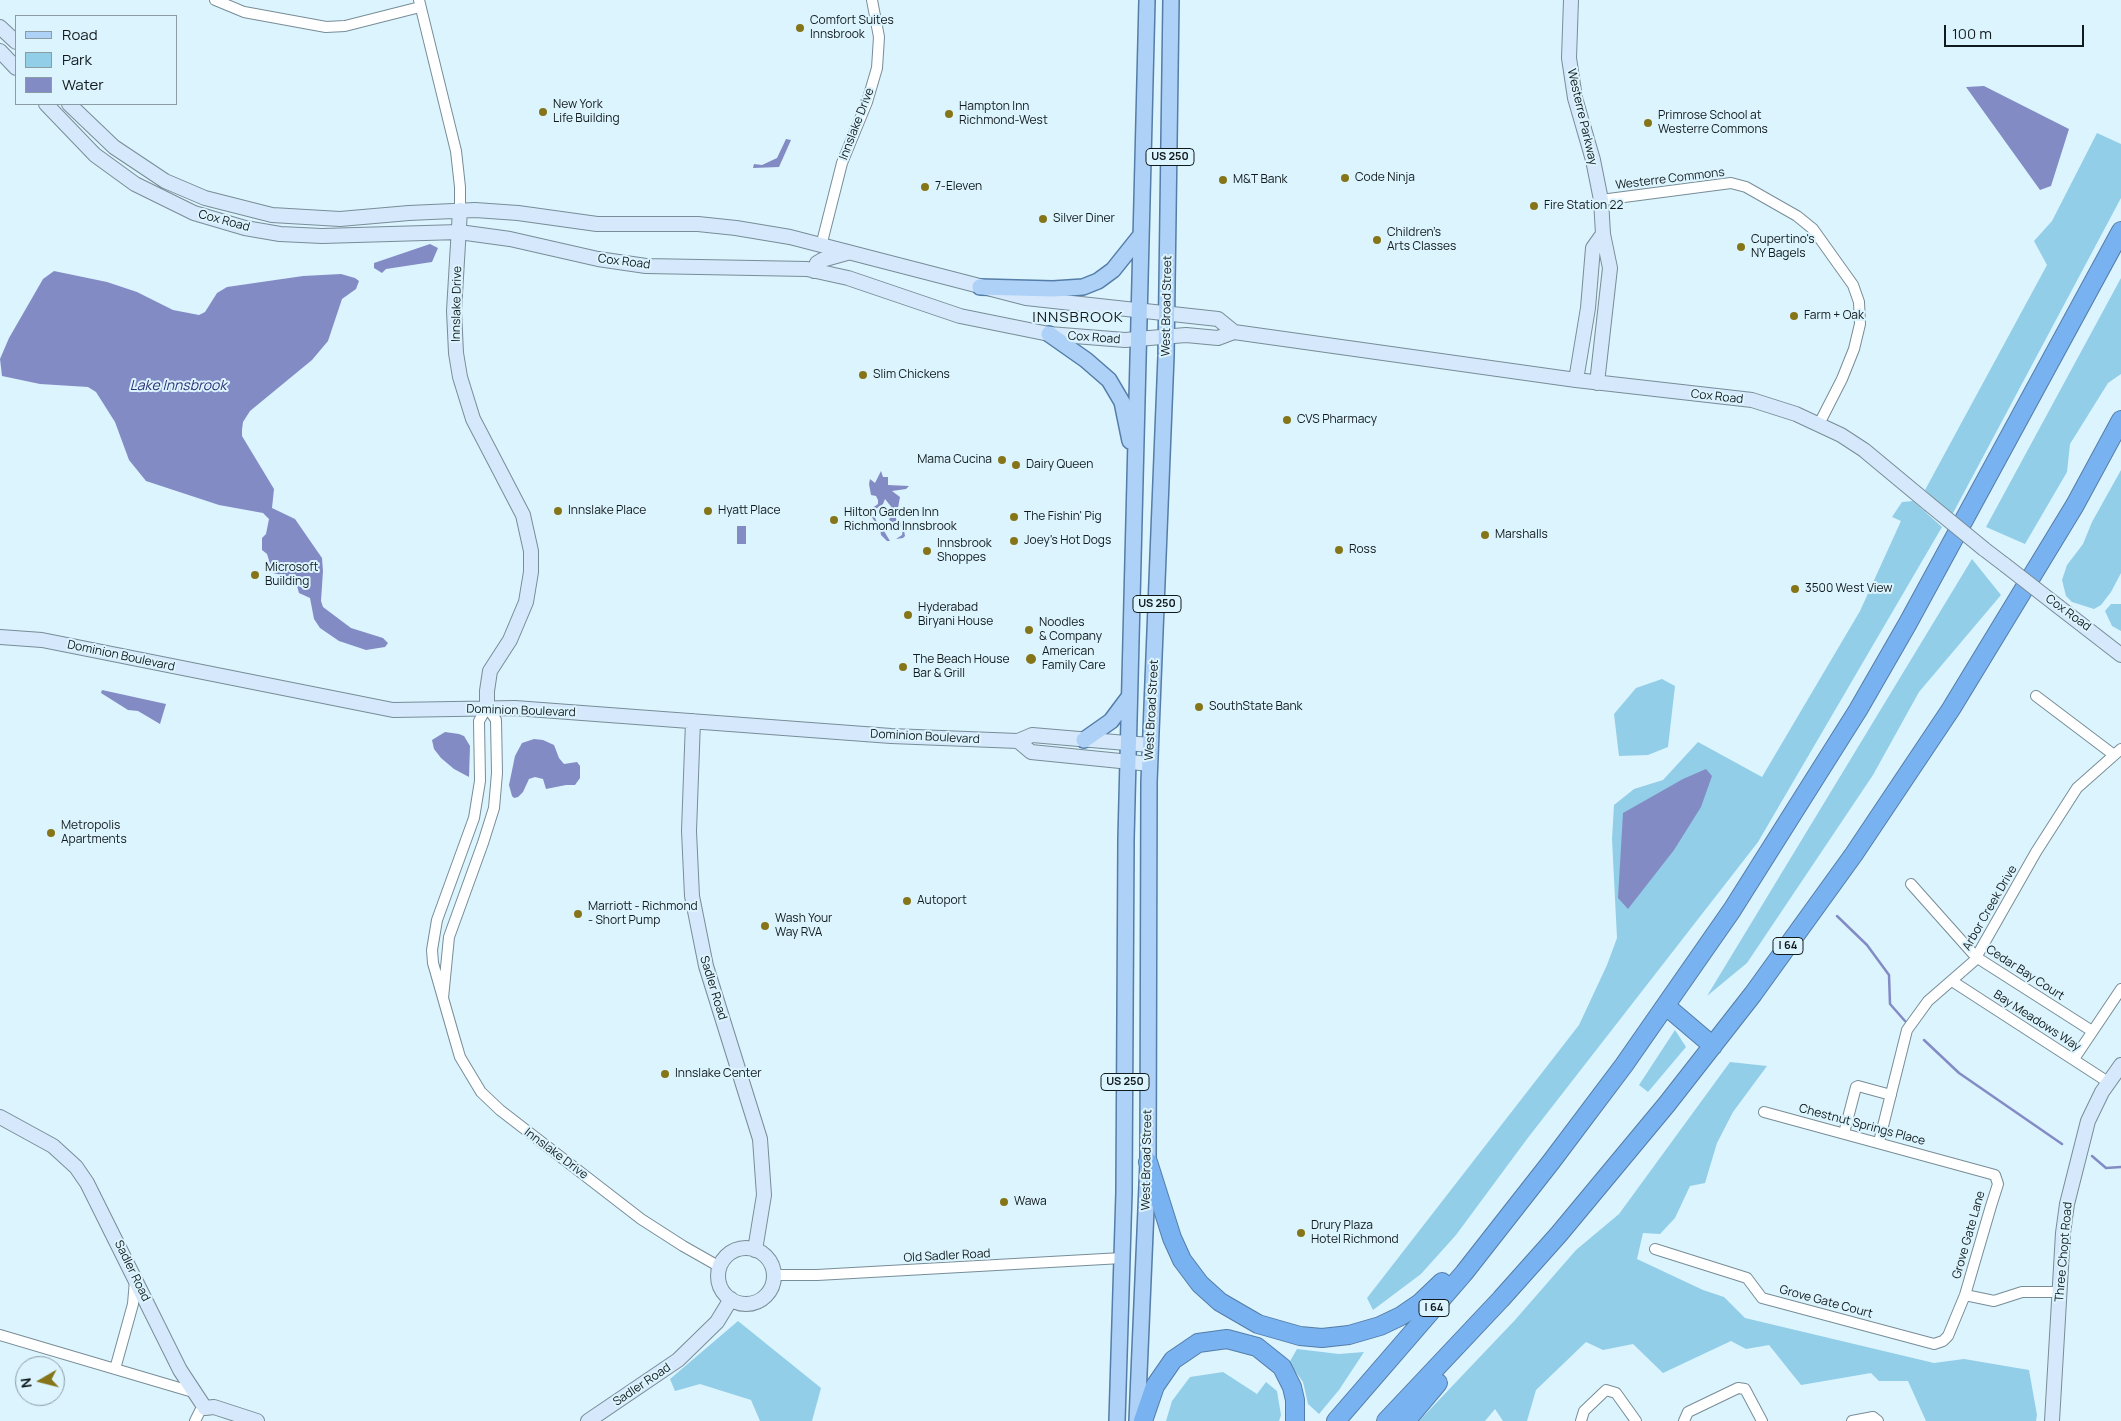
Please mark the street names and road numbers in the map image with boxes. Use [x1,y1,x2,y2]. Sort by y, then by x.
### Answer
street label: Westerre Parkway [1564,67,1600,167]
street label: Innslake Drive [837,86,877,162]
road number: US 250 [1146,148,1194,166]
street label: Westerre Commons [1615,165,1725,193]
street label: Cox Road [197,207,251,235]
street label: Cox Road [597,252,651,272]
street label: West Broad Street [1159,255,1175,357]
street label: Innslake Drive [449,266,465,342]
street label: Cox Road [1067,329,1121,347]
street label: Cox Road [1690,387,1744,407]
street label: Cox Road [2042,592,2094,634]
road number: US 250 [1133,596,1181,612]
street label: Dominion Boulevard [66,638,176,674]
street label: West Broad Street [1142,659,1162,761]
street label: Dominion Boulevard [466,702,576,720]
street label: Dominion Boulevard [870,727,980,747]
street label: Arbor Creek Drive [1960,863,2020,953]
road number: I 64 [1773,938,1803,954]
street label: Cedar Bay Court [1983,942,2067,1004]
street label: Sadler Road [696,954,730,1022]
street label: Bay Meadows Way [1991,987,2083,1055]
road number: US 250 [1101,1074,1149,1090]
street label: Chestnut Springs Place [1797,1101,1927,1149]
street label: West Broad Street [1139,1109,1155,1211]
street label: Innslake Drive [521,1125,591,1183]
street label: Grove Gate Lane [1950,1189,1988,1281]
street label: Three Chopt Road [2052,1201,2076,1303]
street label: Sadler Road [111,1238,153,1304]
street label: Old Sadler Road [903,1247,991,1265]
street label: Grove Gate Court [1778,1283,1874,1321]
road number: I 64 [1419,1300,1449,1316]
street label: Sadler Road [611,1361,673,1409]

